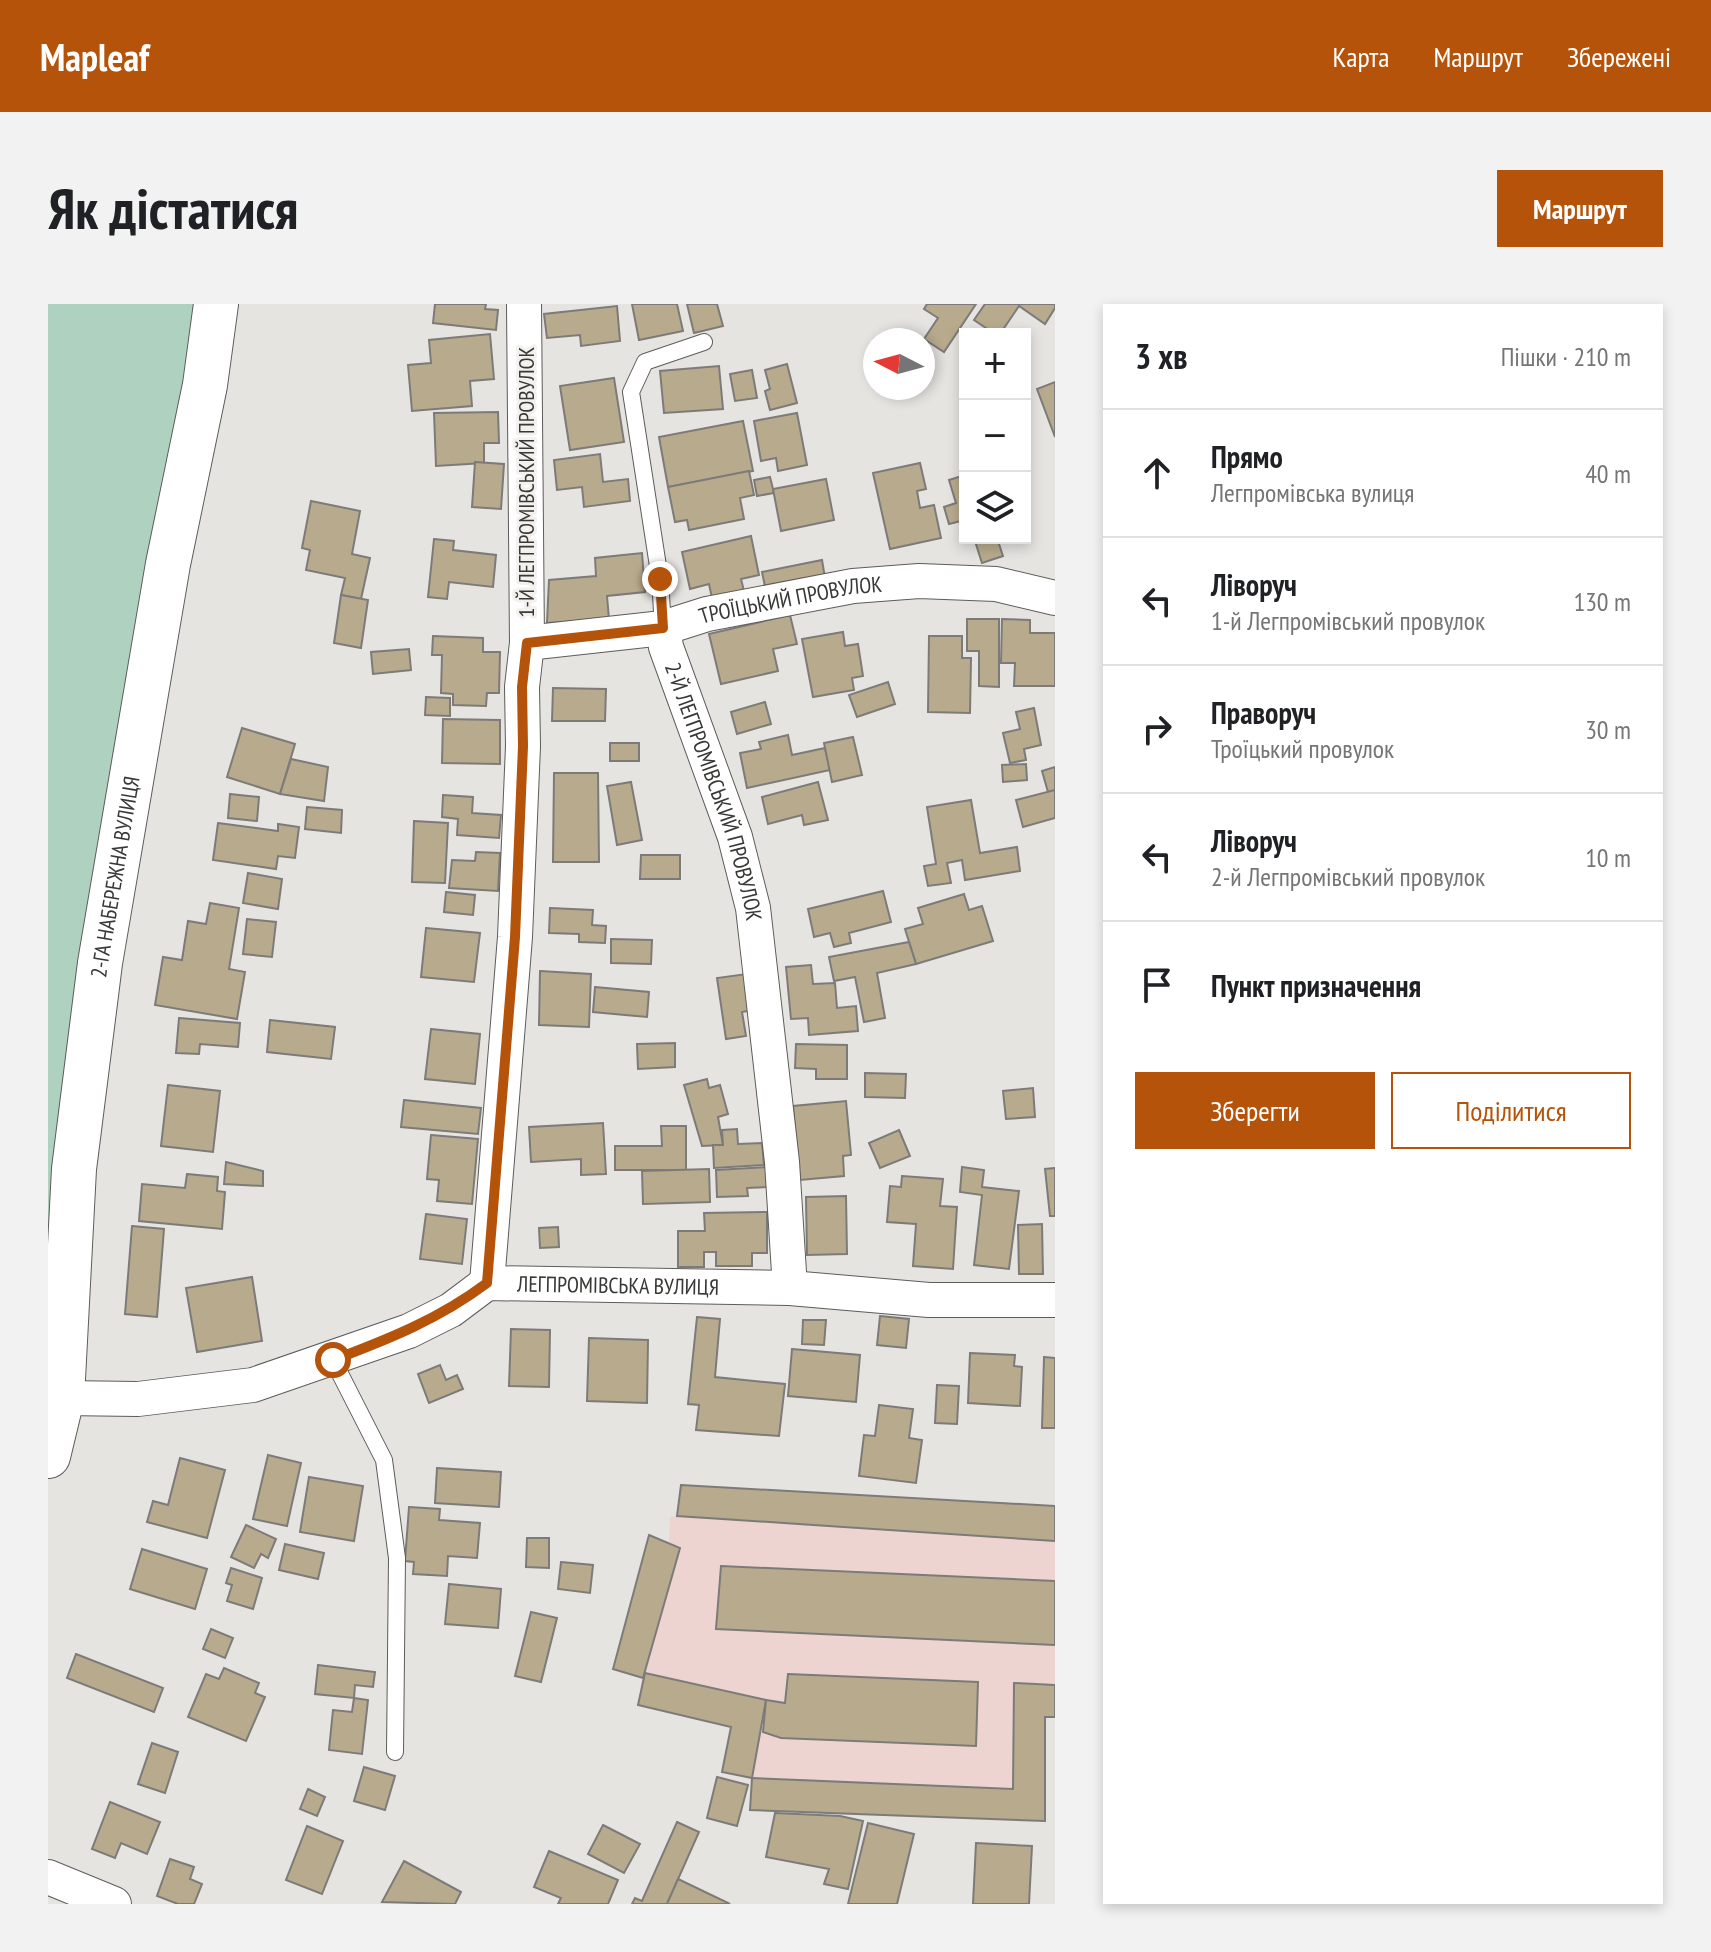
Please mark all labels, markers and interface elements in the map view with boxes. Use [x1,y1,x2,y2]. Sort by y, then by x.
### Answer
text: Mapleaf [40,32,149,81]
text: Карта [1333,38,1390,75]
text: Маршрут [1434,38,1523,75]
text: Збережені [1567,38,1671,75]
button: Маршрут [1497,170,1663,247]
text: Як дістатися [48,172,298,244]
north arrow [863,328,935,400]
map controls [959,328,1031,544]
button: + [959,328,1031,400]
text: 3 хв [1135,334,1187,378]
text: Пішки · 210 m [1501,340,1631,373]
street label: 1-Й ЛЕГПРОМІВСЬКИЙ ПРОВУЛОК [512,346,540,617]
button: − [959,400,1031,472]
text: Прямо [1211,437,1283,476]
icon: ahead [1135,451,1179,495]
text: 40 m [1585,457,1631,490]
button: layers [959,472,1031,544]
text: Легпромівська вулиця [1211,476,1414,509]
route end [642,561,678,597]
text: Ліворуч [1211,565,1297,604]
street label: ТРОЇЦЬКИЙ ПРОВУЛОК [695,570,883,630]
icon: left [1135,579,1179,623]
text: 130 m [1573,585,1631,618]
text: 1-й Легпромівський провулок [1211,604,1485,637]
street label: 2-Й ЛЕГПРОМІВСЬКИЙ ПРОВУЛОК [659,658,768,922]
text: Праворуч [1211,693,1316,732]
icon: right [1135,707,1179,751]
text: 30 m [1585,713,1631,746]
text: Троїцький провулок [1211,732,1394,765]
street label: 2-ГА НАБЕРЕЖНА ВУЛИЦЯ [84,774,146,979]
text: Ліворуч [1211,821,1297,860]
icon: left [1135,835,1179,879]
text: 10 m [1585,841,1631,874]
text: 2-й Легпромівський провулок [1211,860,1485,893]
icon: arrive [1135,963,1179,1007]
text: Пункт призначення [1211,966,1421,1005]
button: Зберегти [1135,1072,1375,1149]
button: Поділитися [1391,1072,1631,1149]
street label: ЛЕГПРОМІВСЬКА ВУЛИЦЯ [516,1269,719,1301]
route start [315,1342,351,1378]

